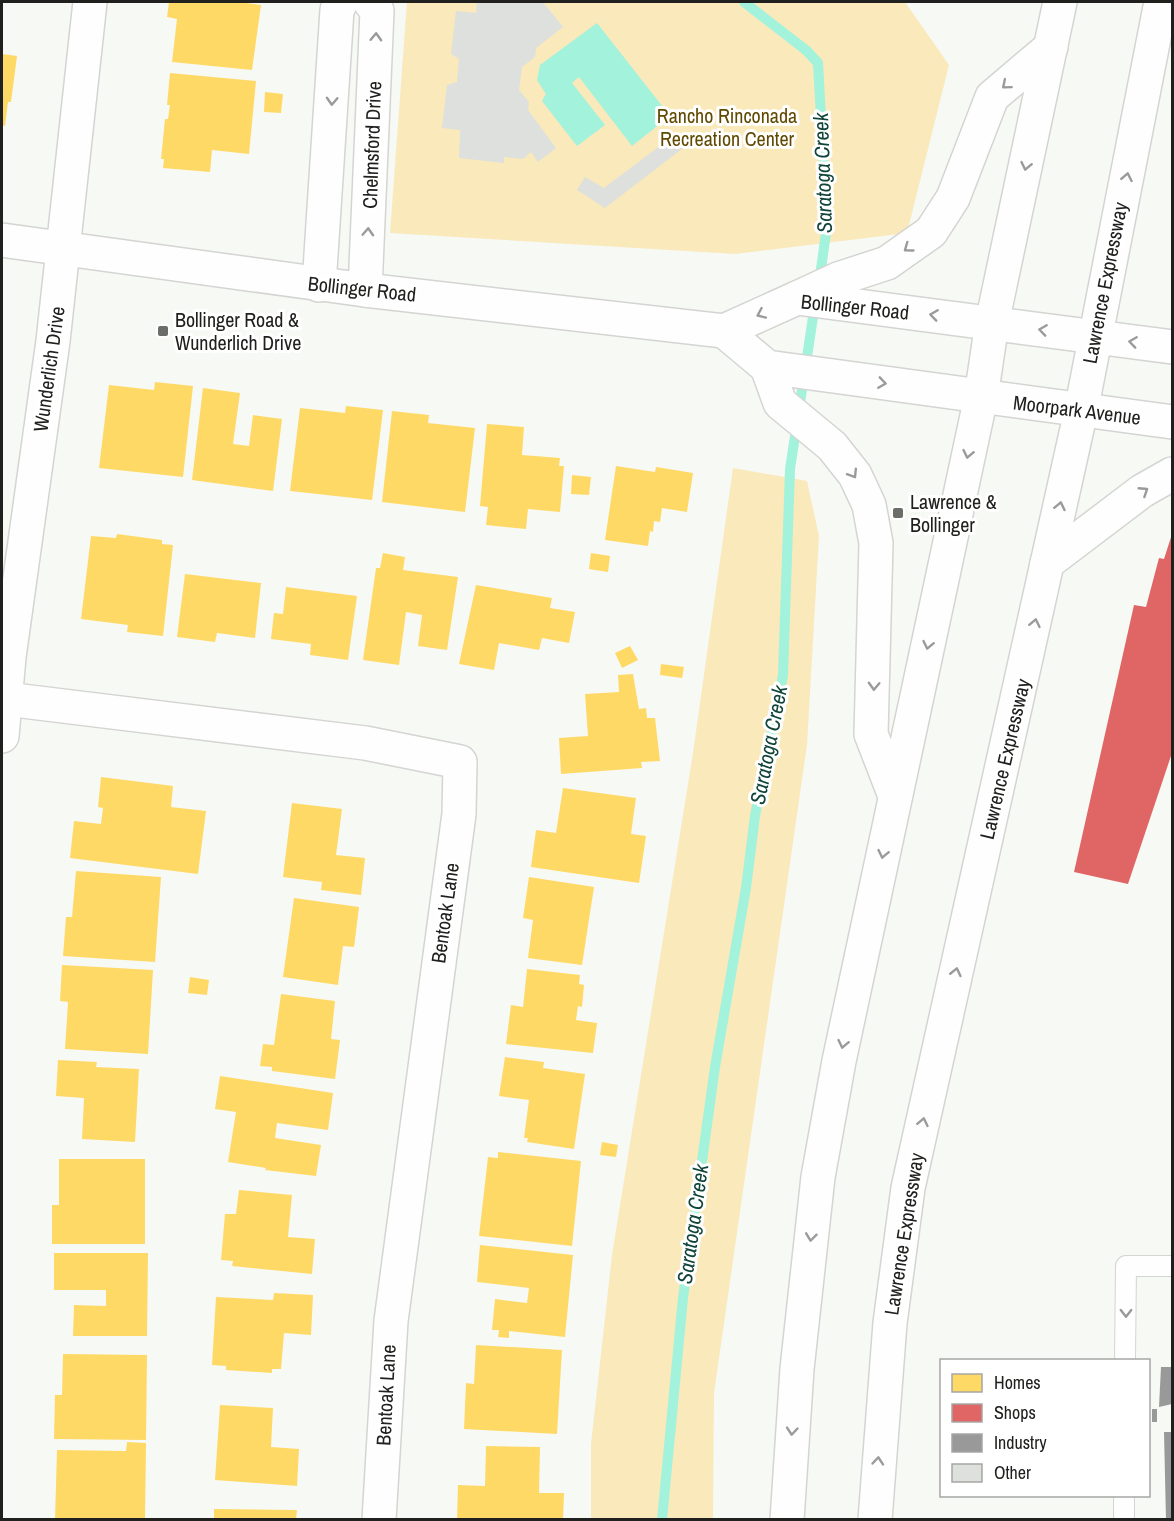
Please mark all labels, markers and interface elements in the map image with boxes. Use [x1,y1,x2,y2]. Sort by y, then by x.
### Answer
one-way arrow [369,33,382,42]
one-way arrow [1002,78,1013,89]
street label: Chelmsford Drive [356,81,387,209]
one-way arrow [325,96,338,105]
park label: Rancho Rinconada Recreation Center [657,102,797,152]
water label: Saratoga Creek [806,111,839,234]
one-way arrow [1020,161,1033,171]
one-way arrow [1120,172,1133,182]
street label: Lawrence Expressway [1076,199,1134,366]
one-way arrow [362,227,375,236]
one-way arrow [904,241,915,252]
street label: Bollinger Road [307,269,417,308]
street label: Bollinger Road [800,287,910,326]
street label: Wunderlich Drive [26,304,71,433]
place label: Bollinger Road & Wunderlich Drive [175,306,301,356]
one-way arrow [756,307,767,319]
one-way arrow [929,310,939,322]
marker: Bollinger Road & Wunderlich Drive [156,324,170,338]
one-way arrow [1038,324,1047,337]
one-way arrow [1129,337,1138,349]
one-way arrow [877,376,886,388]
street label: Moorpark Avenue [1012,388,1142,431]
one-way arrow [963,449,976,459]
one-way arrow [846,468,857,479]
one-way arrow [1138,487,1149,498]
place label: Lawrence & Bollinger [910,488,997,538]
one-way arrow [1053,502,1066,512]
marker: Lawrence & Bollinger [891,506,905,520]
one-way arrow [1028,618,1041,628]
one-way arrow [922,640,935,650]
street label: Lawrence Expressway [973,675,1036,842]
one-way arrow [867,681,880,690]
water label: Saratoga Creek [743,682,795,807]
one-way arrow [877,848,890,858]
street label: Bentoak Lane [424,861,465,965]
one-way arrow [949,967,962,977]
one-way arrow [837,1039,850,1049]
one-way arrow [915,1118,928,1128]
street label: Lawrence Expressway [877,1150,930,1317]
water label: Saratoga Creek [670,1161,715,1286]
one-way arrow [805,1232,818,1241]
one-way arrow [1119,1309,1132,1318]
street label: Bentoak Lane [369,1344,402,1446]
legend [940,1359,1150,1497]
text: Homes [994,1370,1041,1395]
text: Shops [994,1400,1036,1425]
one-way arrow [786,1426,799,1435]
text: Industry [994,1430,1047,1455]
one-way arrow [872,1457,885,1466]
text: Other [994,1460,1031,1485]

